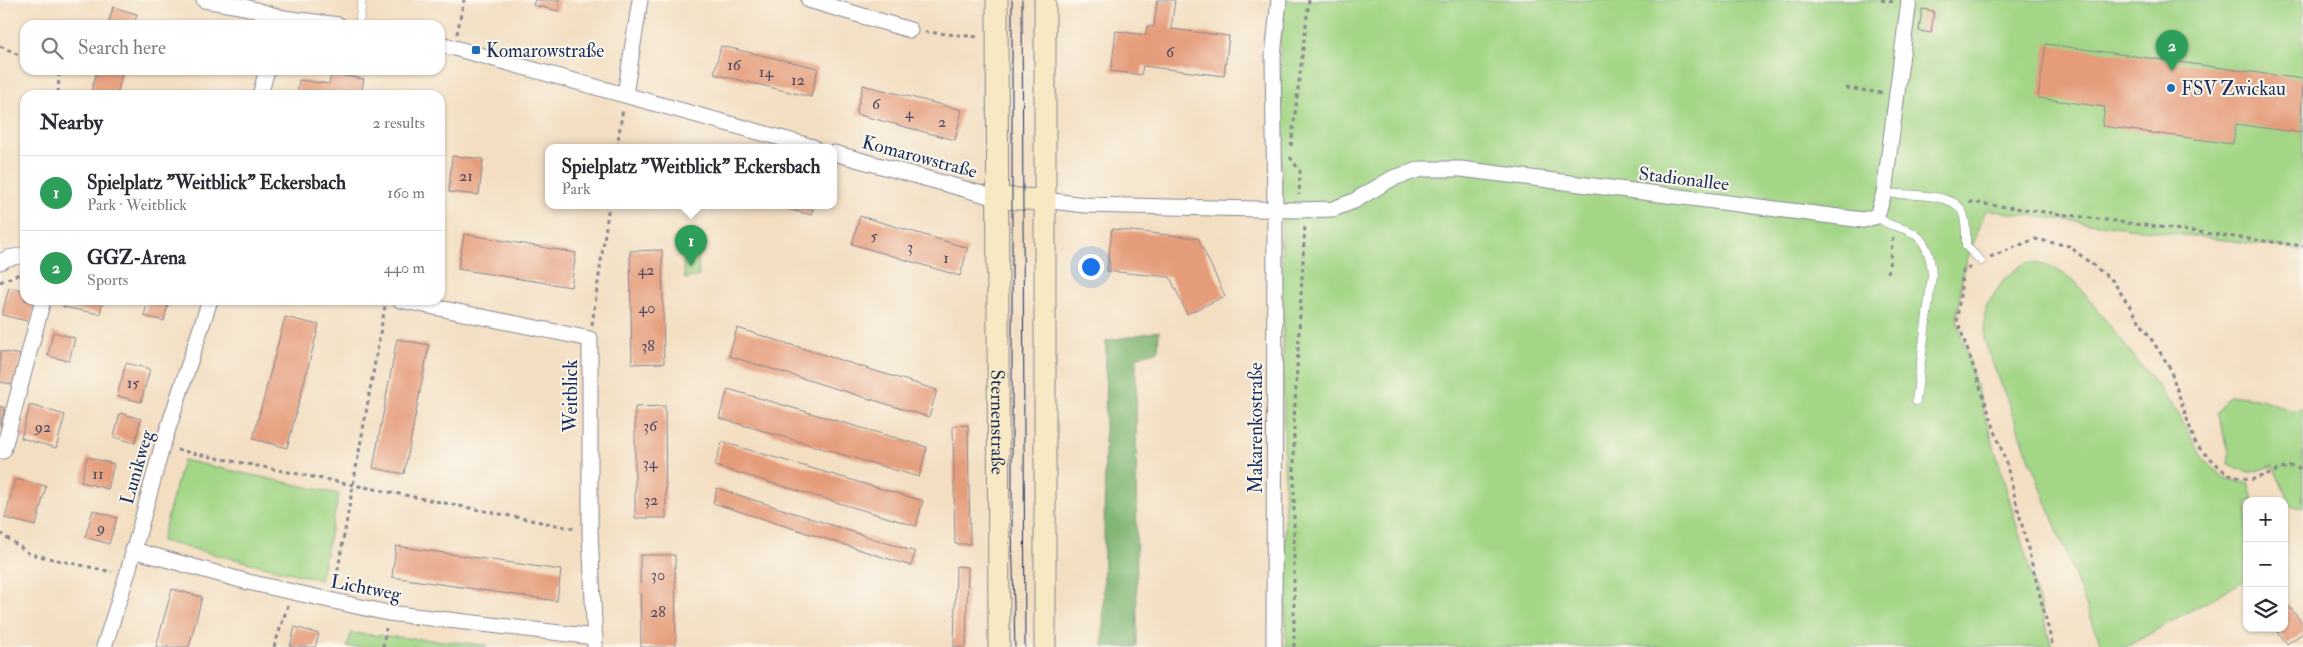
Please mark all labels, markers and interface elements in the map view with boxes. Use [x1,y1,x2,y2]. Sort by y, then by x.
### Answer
search box [20,20,445,75]
pin: 2 [2156,30,2188,71]
icon: search [38,34,66,62]
text: Search here [78,36,166,60]
place label: Komarowstraße [486,39,604,63]
house number: 6 [1166,42,1175,62]
marker: Komarowstraße [470,44,482,56]
house number: 16 [727,55,742,75]
house number: 14 [759,62,775,82]
house number: 12 [791,70,805,90]
place label: FSV Zwickau [2181,77,2286,101]
marker: FSV Zwickau [2165,82,2177,94]
house number: 6 [872,94,881,114]
house number: 4 [905,103,915,123]
text: Nearby [40,109,103,136]
house number: 2 [938,112,946,132]
text: 2 results [372,113,425,133]
street label: Komarowstraße [860,130,980,184]
popup [545,144,837,209]
text: Spielplatz "Weitblick" Eckersbach [561,155,821,179]
street label: Stadionallee [1637,162,1731,196]
house number: 21 [459,166,473,186]
text: Spielplatz "Weitblick" Eckersbach [87,171,346,195]
text: Park [561,179,591,199]
text: 1 [53,183,59,203]
text: 160 m [387,183,425,203]
text: Park · Weitblick [87,195,187,215]
pin: 1 [675,225,707,266]
house number: 5 [870,226,878,246]
house number: 3 [907,237,913,257]
text: GGZ-Arena [87,246,186,270]
house number: 1 [943,248,949,268]
your location [1078,254,1104,280]
text: 2 [52,258,60,278]
text: 440 m [384,258,425,278]
house number: 42 [638,260,654,280]
text: Sports [87,270,128,290]
house number: 40 [639,298,655,318]
house number: 38 [641,336,655,356]
street label: Weitblick [559,360,583,433]
street label: Makarenkostraße [1244,362,1268,494]
street label: Sternenstraße [985,369,1009,475]
house number: 15 [127,373,139,393]
house number: 36 [643,416,658,436]
house number: 92 [34,417,51,437]
street label: Lunikweg [115,427,159,507]
house number: 34 [643,453,659,473]
house number: 11 [92,464,104,484]
house number: 32 [644,490,658,510]
map controls [2243,497,2288,632]
button: + [2243,497,2288,542]
house number: 9 [96,518,105,538]
button: − [2243,542,2288,587]
house number: 30 [651,565,665,585]
street label: Lichtweg [329,569,404,607]
button: layers [2243,587,2288,632]
house number: 28 [650,602,666,622]

